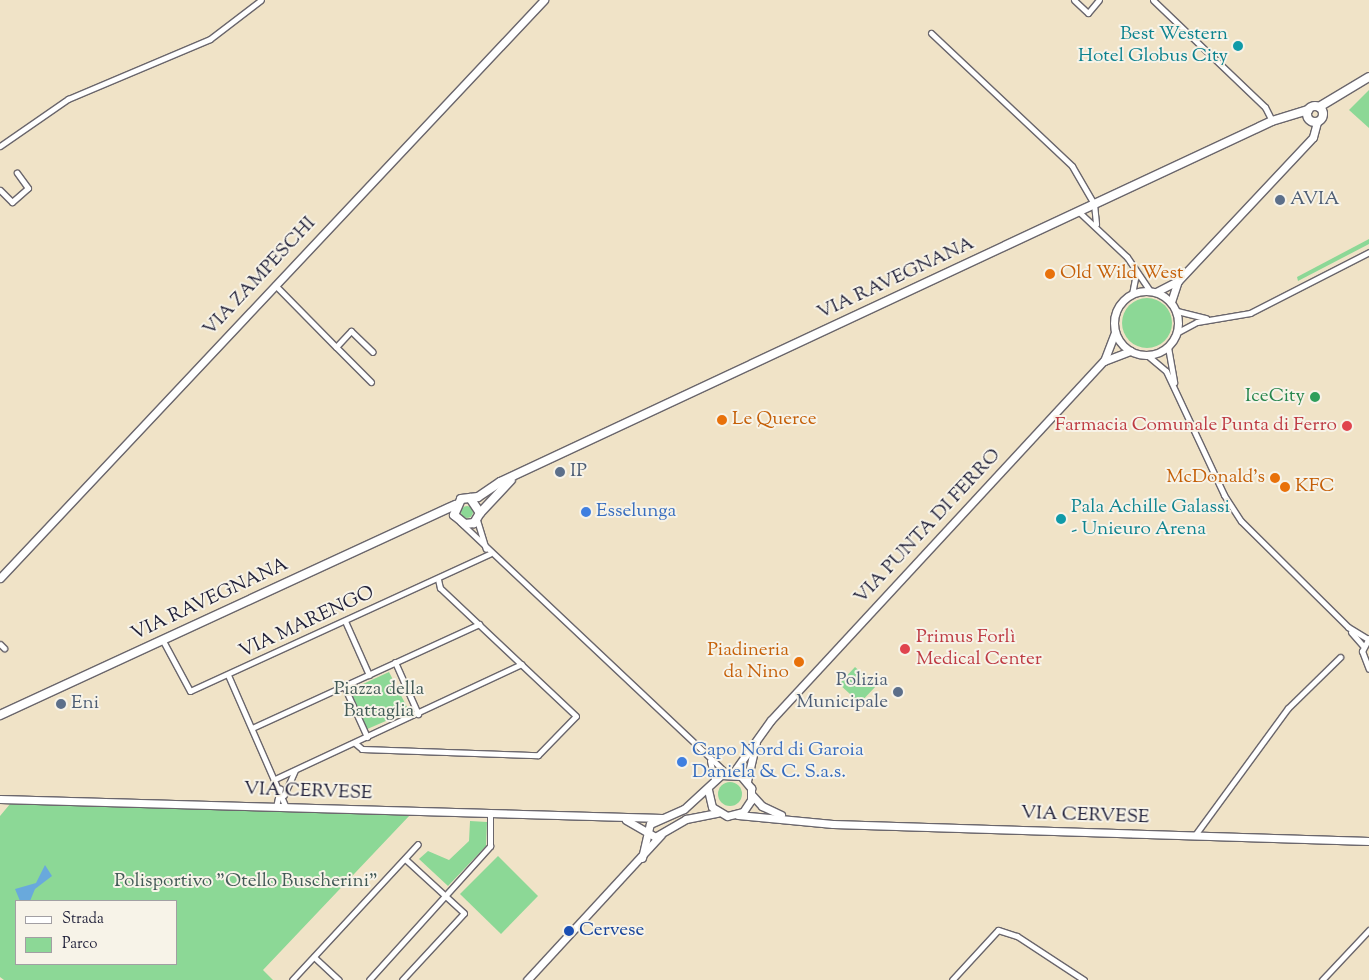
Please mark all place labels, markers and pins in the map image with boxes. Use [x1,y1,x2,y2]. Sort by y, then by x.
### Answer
place label: Best Western Hotel Globus City [1078,24,1228,68]
marker: Best Western Hotel Globus City [1232,40,1244,52]
place label: AVIA [1290,189,1340,211]
marker: AVIA [1274,194,1286,206]
place label: Old Wild West [1060,263,1183,285]
marker: Old Wild West [1044,268,1056,280]
place label: IceCity [1245,386,1305,408]
marker: IceCity [1309,391,1321,403]
place label: Le Querce [732,409,817,431]
marker: Le Querce [716,414,728,426]
place label: Farmacia Comunale Punta di Ferro [1055,415,1337,437]
marker: Farmacia Comunale Punta di Ferro [1341,420,1353,432]
place label: IP [570,461,587,483]
marker: IP [554,466,566,478]
place label: McDonald's [1166,467,1265,489]
marker: McDonald's [1269,472,1281,484]
place label: KFC [1295,476,1335,498]
marker: KFC [1279,481,1291,493]
place label: Pala Achille Galassi - Unieuro Arena [1071,497,1230,541]
place label: Esselunga [596,501,676,523]
marker: Esselunga [580,506,592,518]
marker: Pala Achille Galassi - Unieuro Arena [1055,513,1067,525]
place label: Primus Forlì Medical Center [916,627,1042,671]
place label: Piadineria da Nino [707,640,789,684]
marker: Primus Forlì Medical Center [898,642,912,656]
marker: Piadineria da Nino [793,656,805,668]
place label: Polizia Municipale [796,670,888,714]
marker: Polizia Municipale [892,686,904,698]
place label: Eni [71,693,99,715]
marker: Eni [55,698,67,710]
place label: Capo Nord di Garoia Daniela & C. S.a.s. [692,740,864,784]
marker: Capo Nord di Garoia Daniela & C. S.a.s. [676,756,688,768]
place label: Cervese [579,920,644,942]
marker: Cervese [563,925,575,937]

